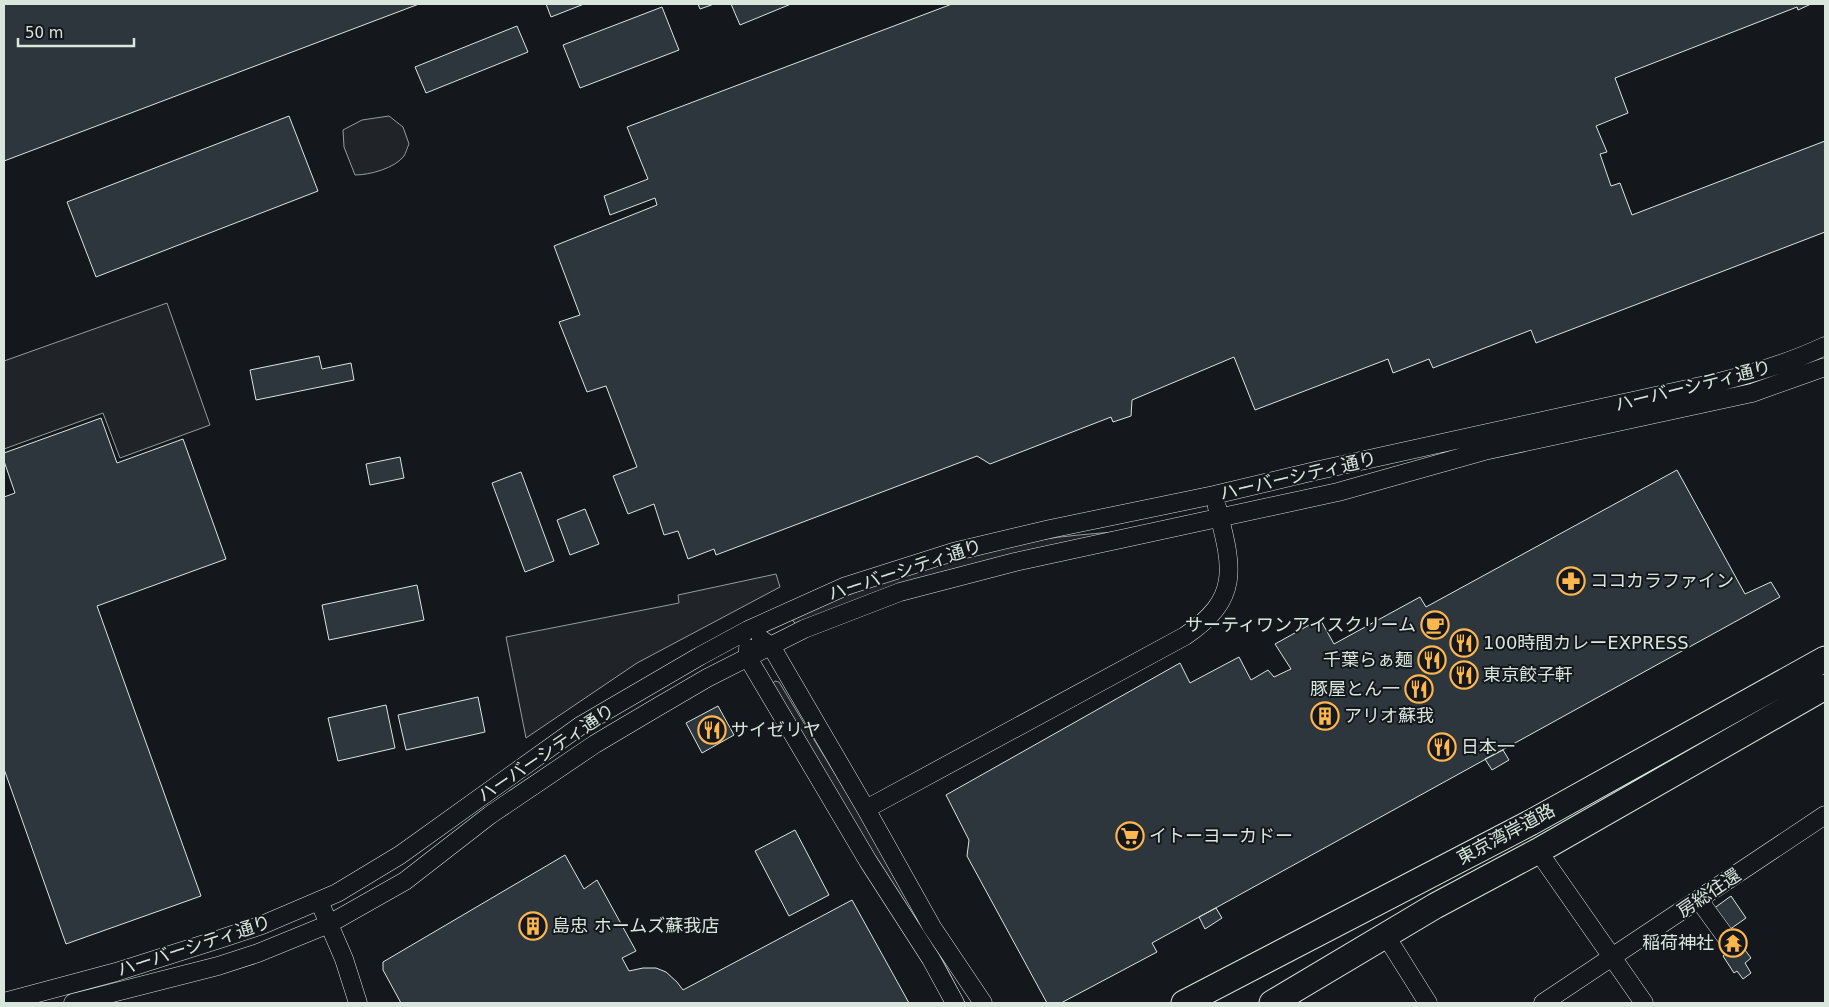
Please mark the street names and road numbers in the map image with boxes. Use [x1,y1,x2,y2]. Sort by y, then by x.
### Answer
street label: ハーバーシティ通り [1613,356,1773,415]
street label: ハーバーシティ通り [1217,447,1378,504]
street label: ハーバーシティ通り [825,535,984,604]
street label: ハーバーシティ通り [473,699,618,806]
street label: 東京湾岸道路 [1453,799,1558,868]
street label: 房総往還 [1673,864,1744,921]
street label: ハーバーシティ通り [114,911,273,980]

